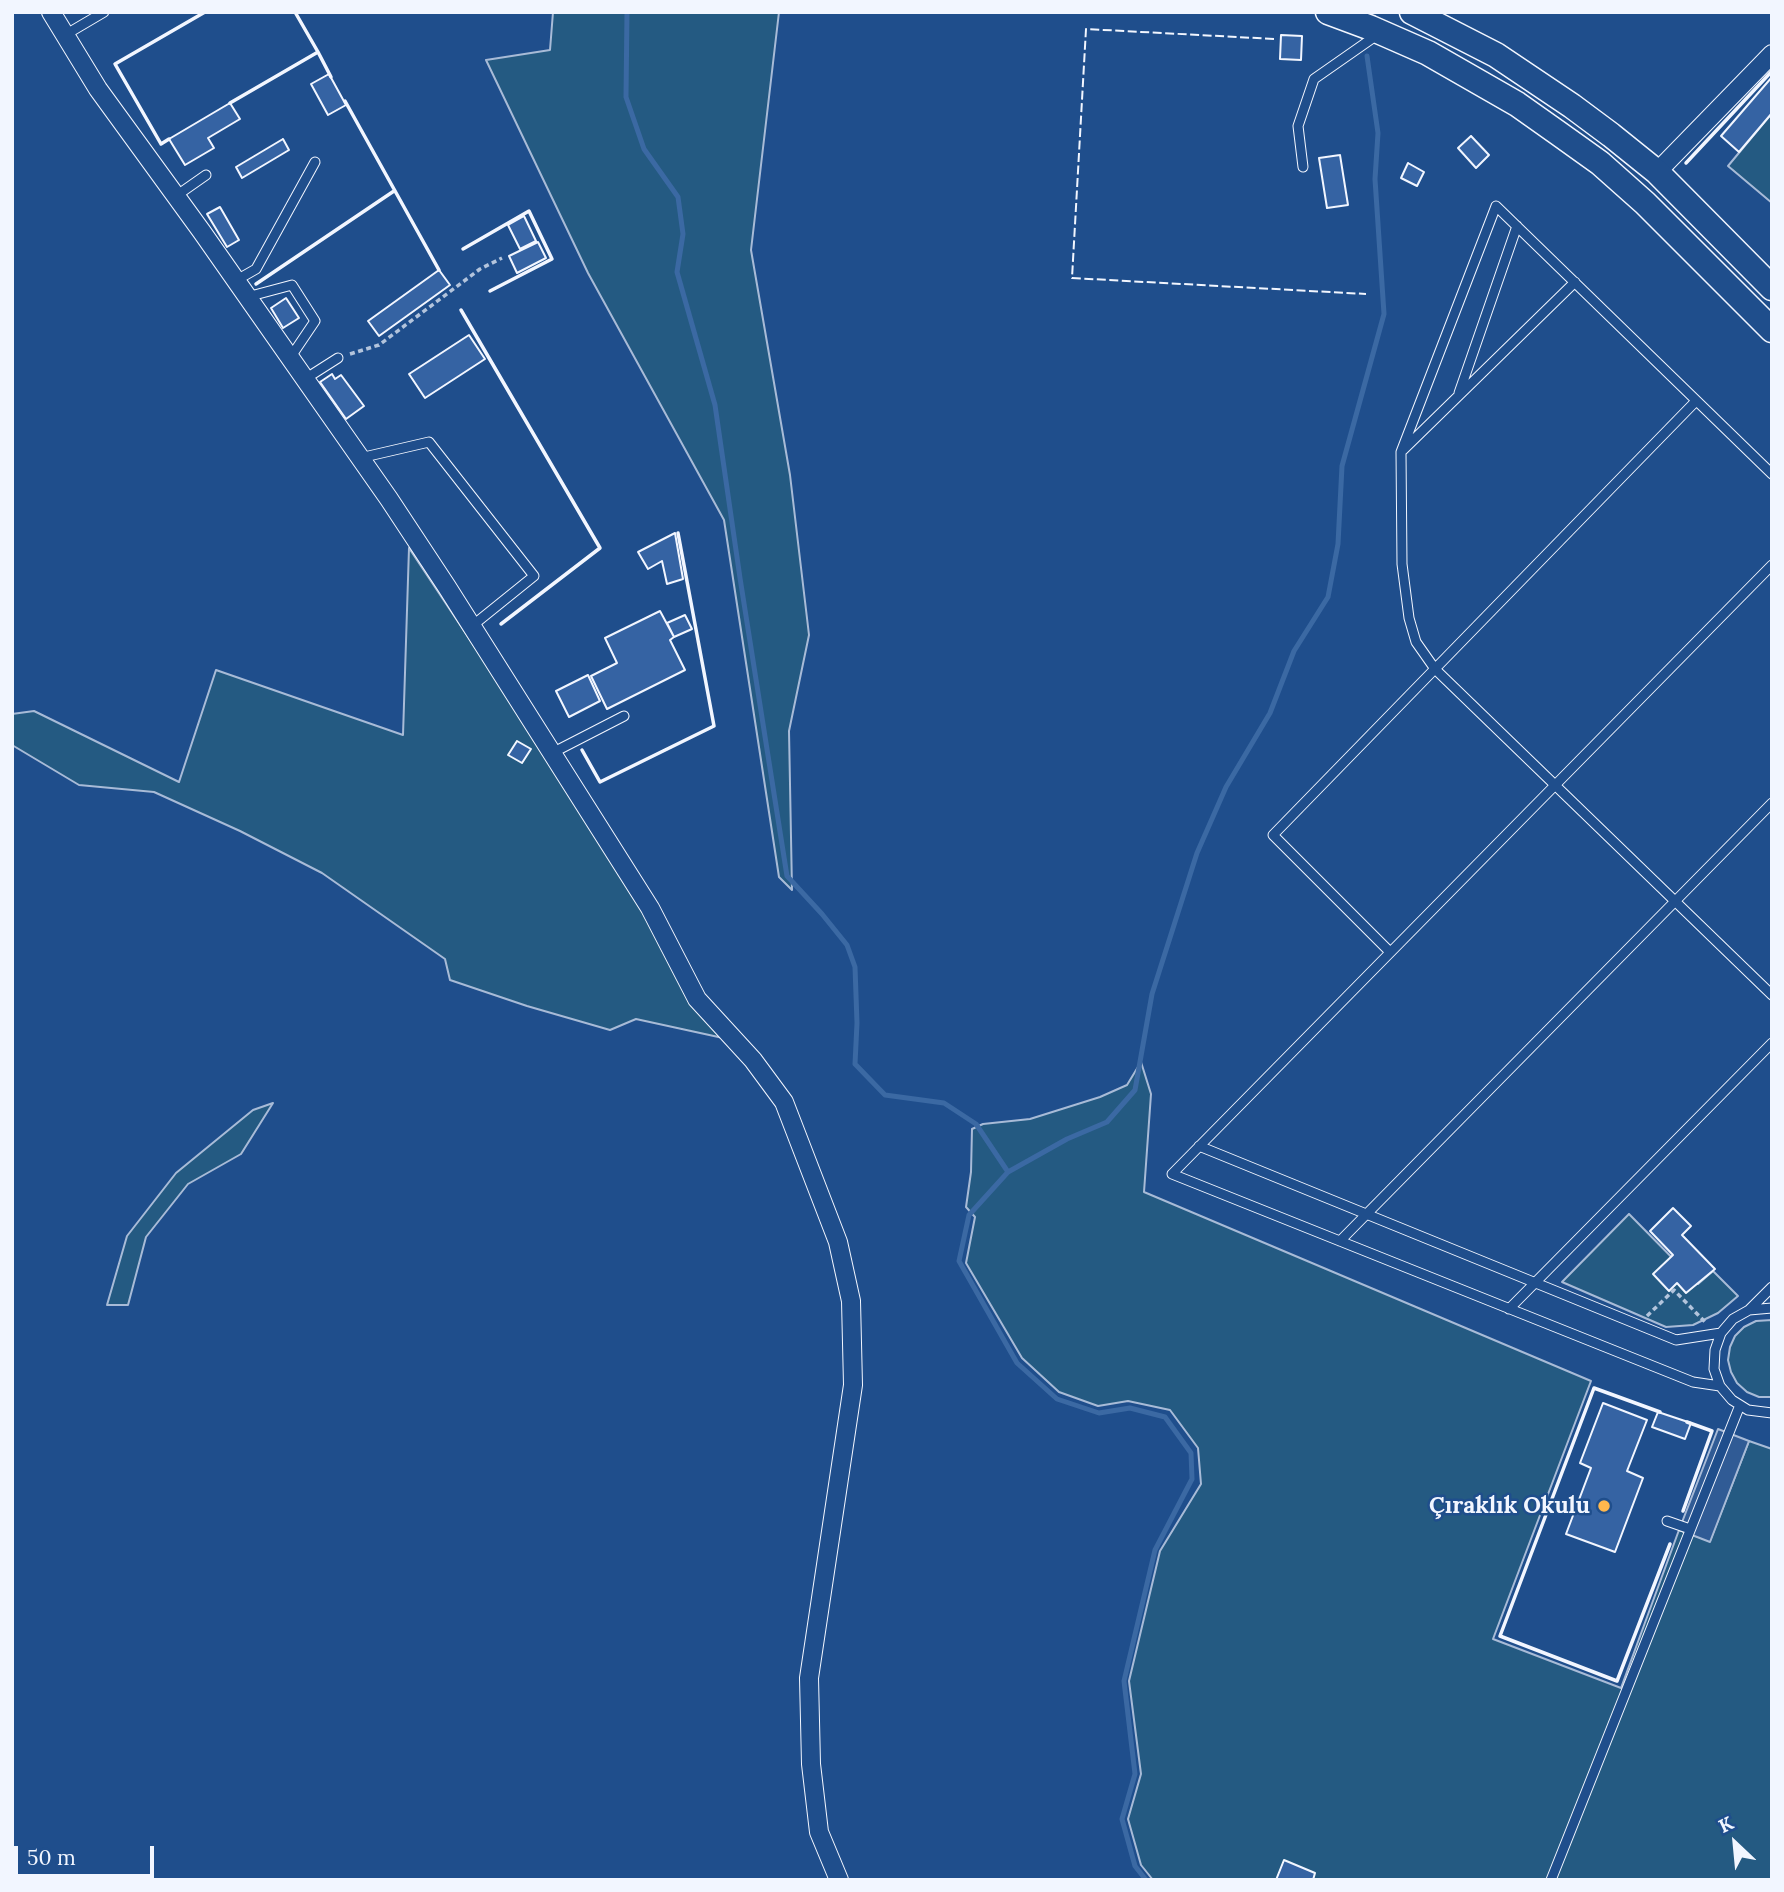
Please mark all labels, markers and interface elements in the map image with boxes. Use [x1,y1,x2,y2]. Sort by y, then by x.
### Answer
place label: Çıraklık Okulu [1429,1492,1590,1520]
marker: Çıraklık Okulu [1596,1498,1612,1514]
north arrow [1700,1808,1770,1878]
text: K [1714,1810,1737,1838]
scale bar [18,1832,158,1876]
text: 50 m [27,1844,76,1871]

